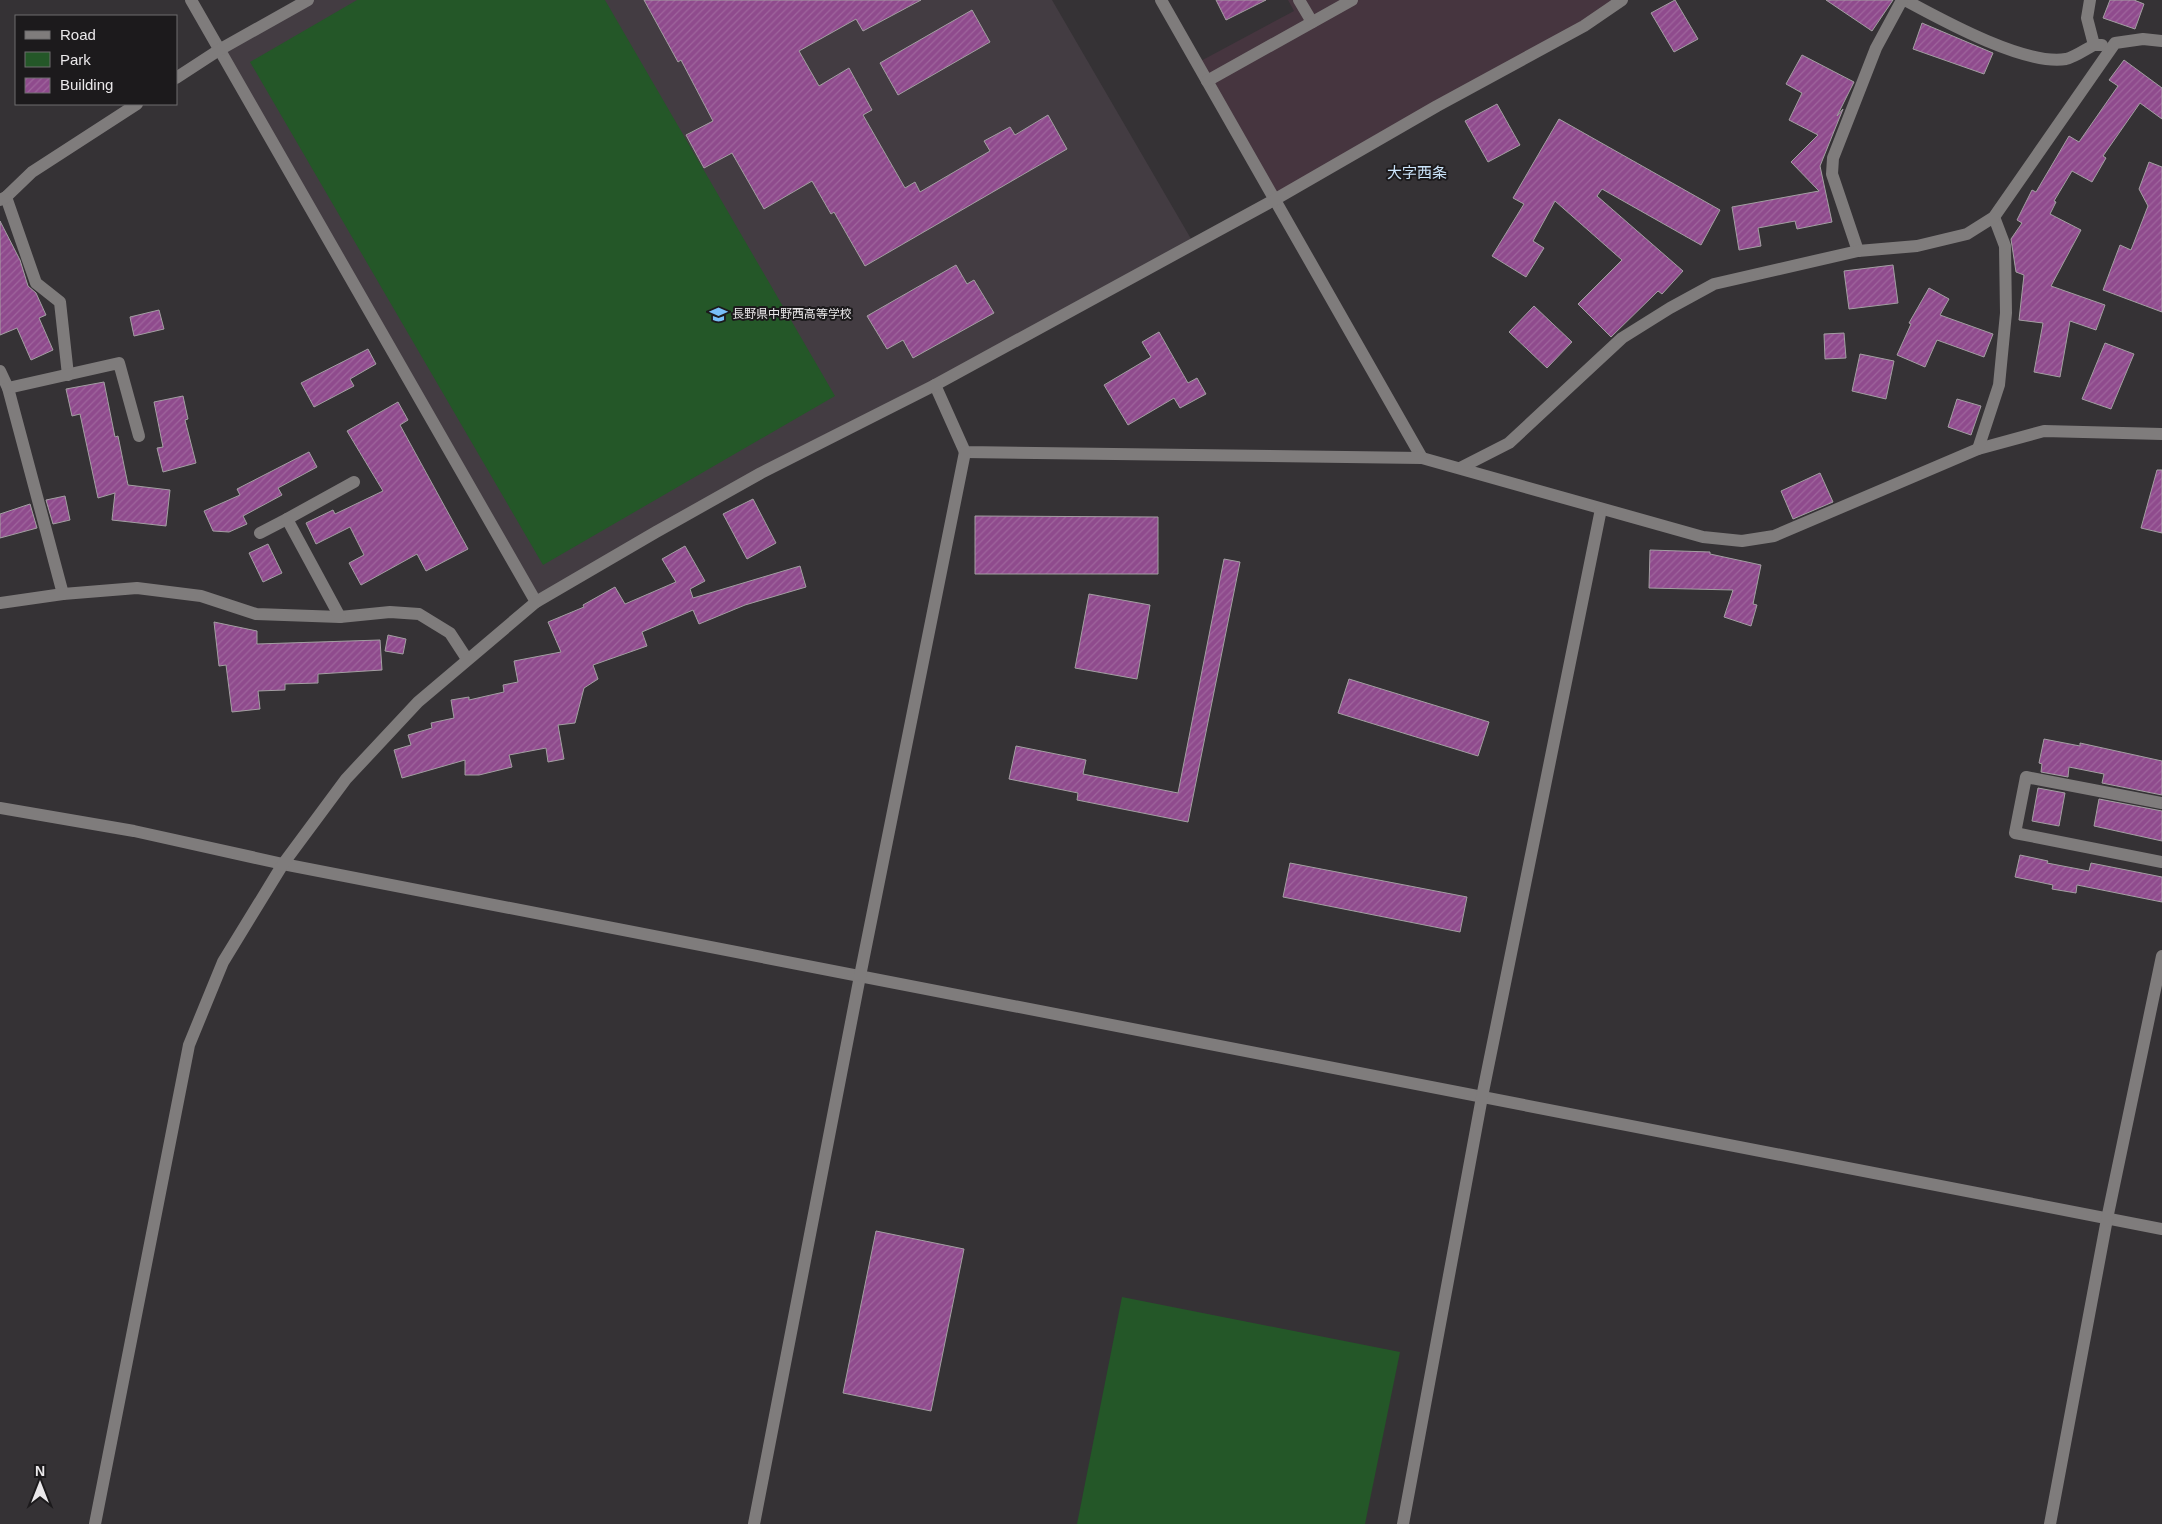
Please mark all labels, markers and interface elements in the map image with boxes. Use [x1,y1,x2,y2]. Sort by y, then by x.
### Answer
legend [15,15,178,105]
text: Road [60,26,96,43]
text: Park [60,51,91,68]
text: Building [60,76,113,93]
district label: 大字西条 [1387,164,1447,181]
school or university icon: 長野県中野西高等学校 [708,304,728,324]
place label: 長野県中野西高等学校 [732,307,852,321]
north arrow [15,1459,65,1509]
text: N [35,1463,45,1479]

